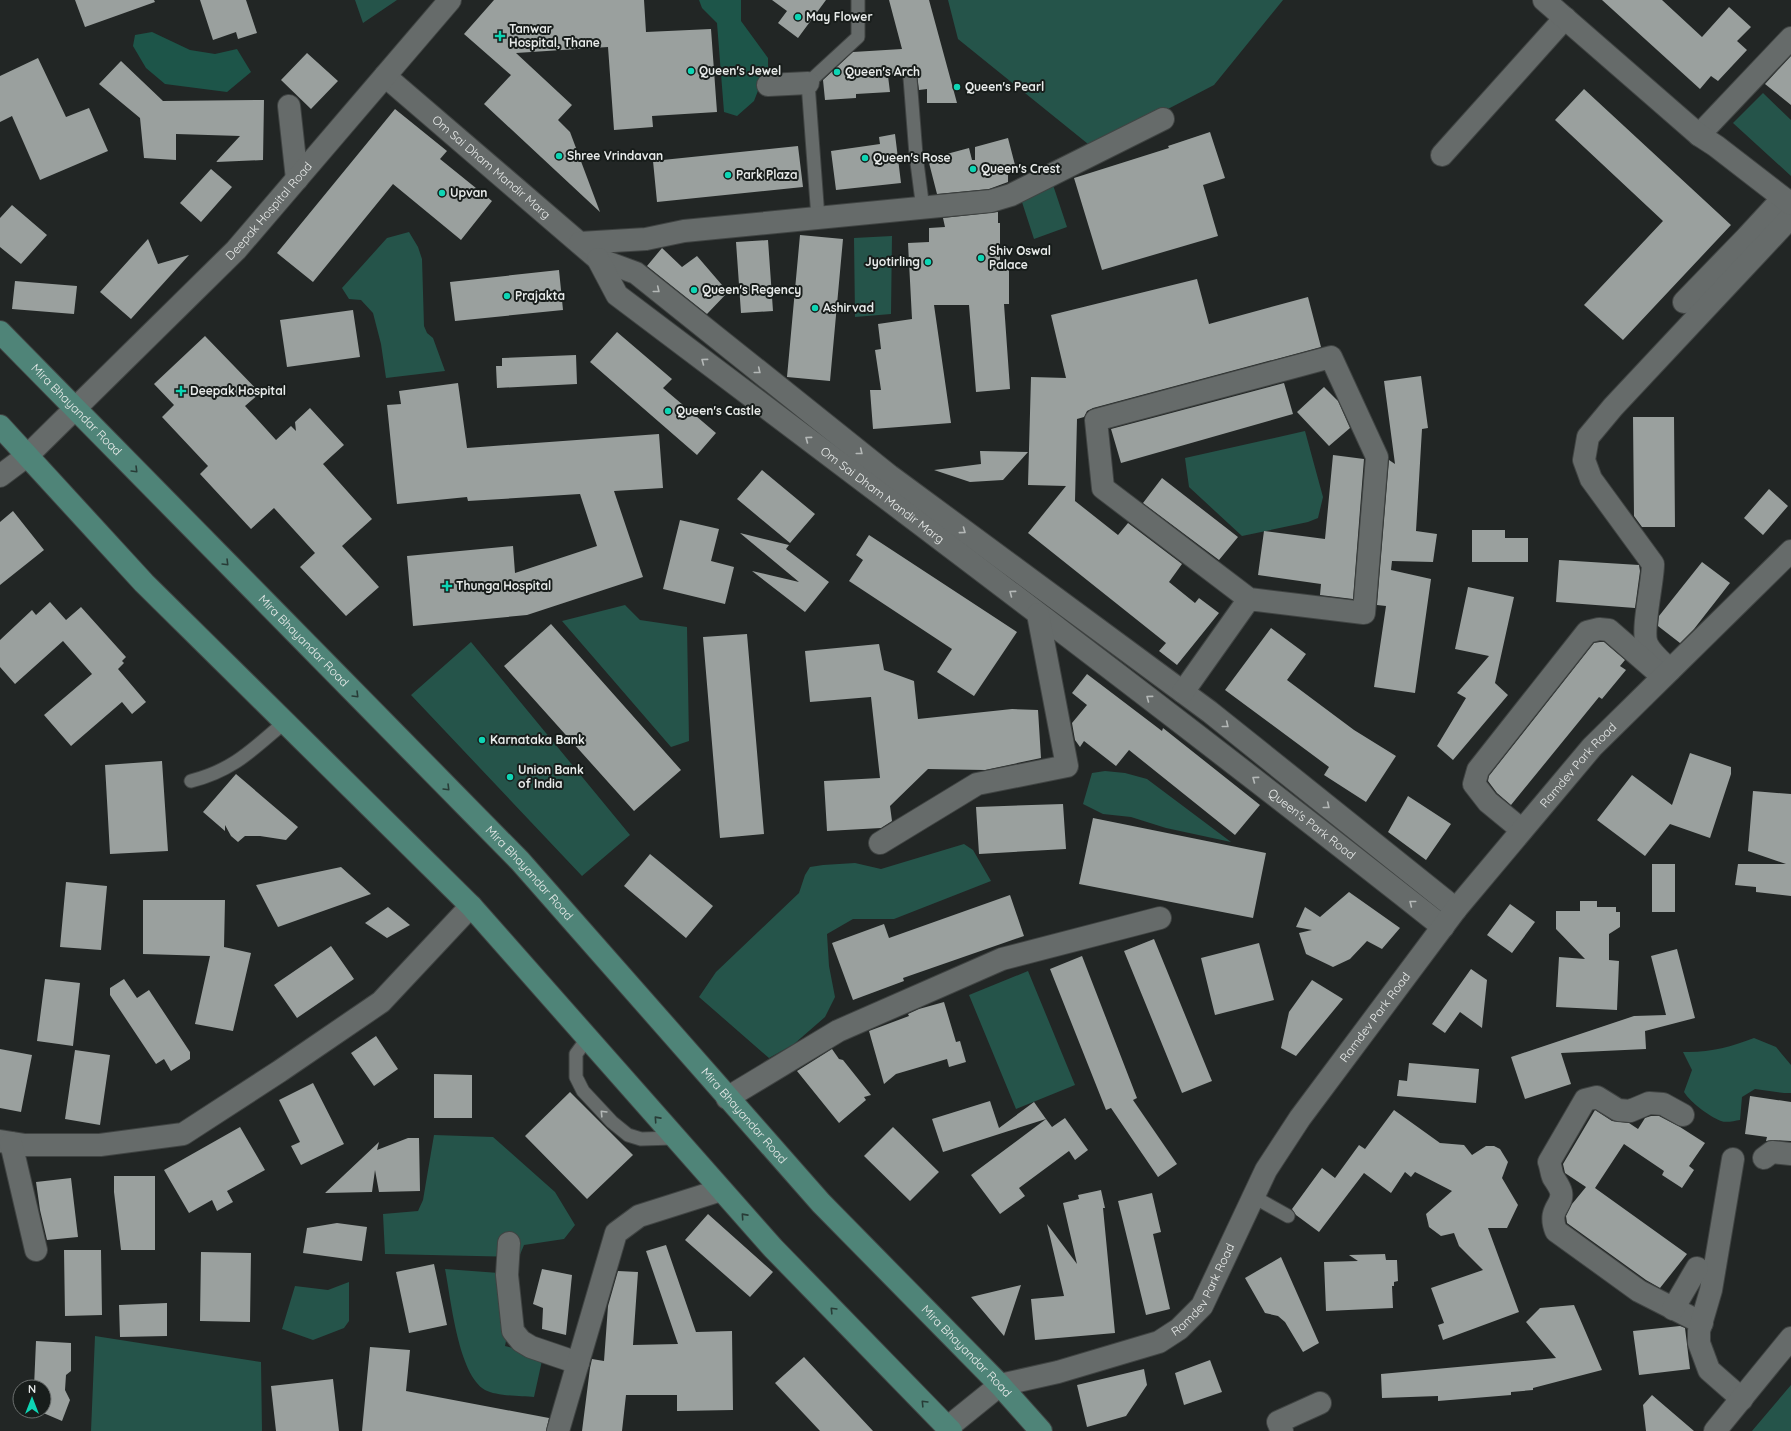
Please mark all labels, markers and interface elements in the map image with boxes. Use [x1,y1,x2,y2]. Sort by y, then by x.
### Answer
place label: May Flower [806,9,873,24]
marker: May Flower [793,12,803,22]
place label: Tanwar Hospital, Thane [509,21,600,50]
marker: Tanwar Hospital, Thane [494,30,506,42]
place label: Queen's Jewel [699,63,781,78]
place label: Queen's Arch [845,64,920,79]
marker: Queen's Jewel [686,66,696,76]
marker: Queen's Arch [832,67,842,77]
place label: Queen's Pearl [965,79,1044,94]
marker: Queen's Pearl [952,82,962,92]
street label: Om Sai Dham Mandir Marg [429,112,554,222]
place label: Shree Vrindavan [567,148,663,163]
place label: Queen's Rose [873,150,951,165]
marker: Shree Vrindavan [554,151,564,161]
marker: Queen's Rose [860,153,870,163]
street label: Deepak Hospital Road [222,159,315,263]
place label: Queen's Crest [981,161,1060,176]
marker: Queen's Crest [968,164,978,174]
place label: Park Plaza [736,167,797,182]
marker: Park Plaza [723,170,733,180]
place label: Upvan [450,185,487,200]
marker: Upvan [437,188,447,198]
place label: Shiv Oswal Palace [989,243,1051,272]
marker: Shiv Oswal Palace [976,253,986,263]
place label: Jyotirling [865,254,920,269]
marker: Jyotirling [923,257,933,267]
place label: Queen's Regency [702,282,801,297]
one-way arrow [652,285,659,292]
marker: Queen's Regency [689,285,699,295]
place label: Prajakta [515,288,565,303]
marker: Prajakta [502,291,512,301]
place label: Ashirvad [823,300,874,315]
marker: Ashirvad [810,303,820,313]
one-way arrow [701,358,708,365]
street label: Mira Bhayandar Road [28,360,125,458]
one-way arrow [754,366,761,373]
place label: Deepak Hospital [190,383,286,398]
marker: Deepak Hospital [175,385,187,397]
place label: Queen's Castle [676,403,761,418]
marker: Queen's Castle [663,406,673,416]
one-way arrow [805,437,812,444]
street label: Om Sai Dham Mandir Marg [818,443,947,547]
one-way arrow [855,448,862,455]
one-way arrow [130,465,138,473]
one-way arrow [959,526,966,533]
one-way arrow [221,558,229,566]
place label: Thunga Hospital [456,578,551,593]
marker: Thunga Hospital [441,580,453,592]
street label: Mira Bhayandar Road [256,591,352,689]
one-way arrow [1009,591,1016,598]
one-way arrow [351,690,359,698]
one-way arrow [1146,696,1153,703]
street label: Ramdev Park Road [1536,719,1619,810]
one-way arrow [1221,720,1228,727]
place label: Karnataka Bank [490,732,585,747]
marker: Karnataka Bank [477,735,487,745]
place label: Union Bank of India [518,762,584,791]
marker: Union Bank of India [505,772,515,782]
one-way arrow [1252,777,1259,784]
one-way arrow [443,783,450,791]
street label: Queen's Park Road [1265,785,1359,862]
one-way arrow [1323,802,1330,809]
street label: Mira Bhayandar Road [483,822,577,923]
one-way arrow [1409,900,1416,907]
street label: Ramdev Park Road [1336,969,1413,1065]
street label: Mira Bhayandar Road [698,1064,791,1166]
one-way arrow [600,1110,608,1118]
one-way arrow [654,1116,662,1124]
one-way arrow [741,1213,748,1220]
street label: Ramdev Park Road [1168,1241,1237,1339]
street label: Mira Bhayandar Road [919,1302,1015,1400]
one-way arrow [830,1307,838,1315]
north arrow [12,1379,52,1419]
text: N [28,1382,36,1396]
one-way arrow [921,1400,929,1408]

